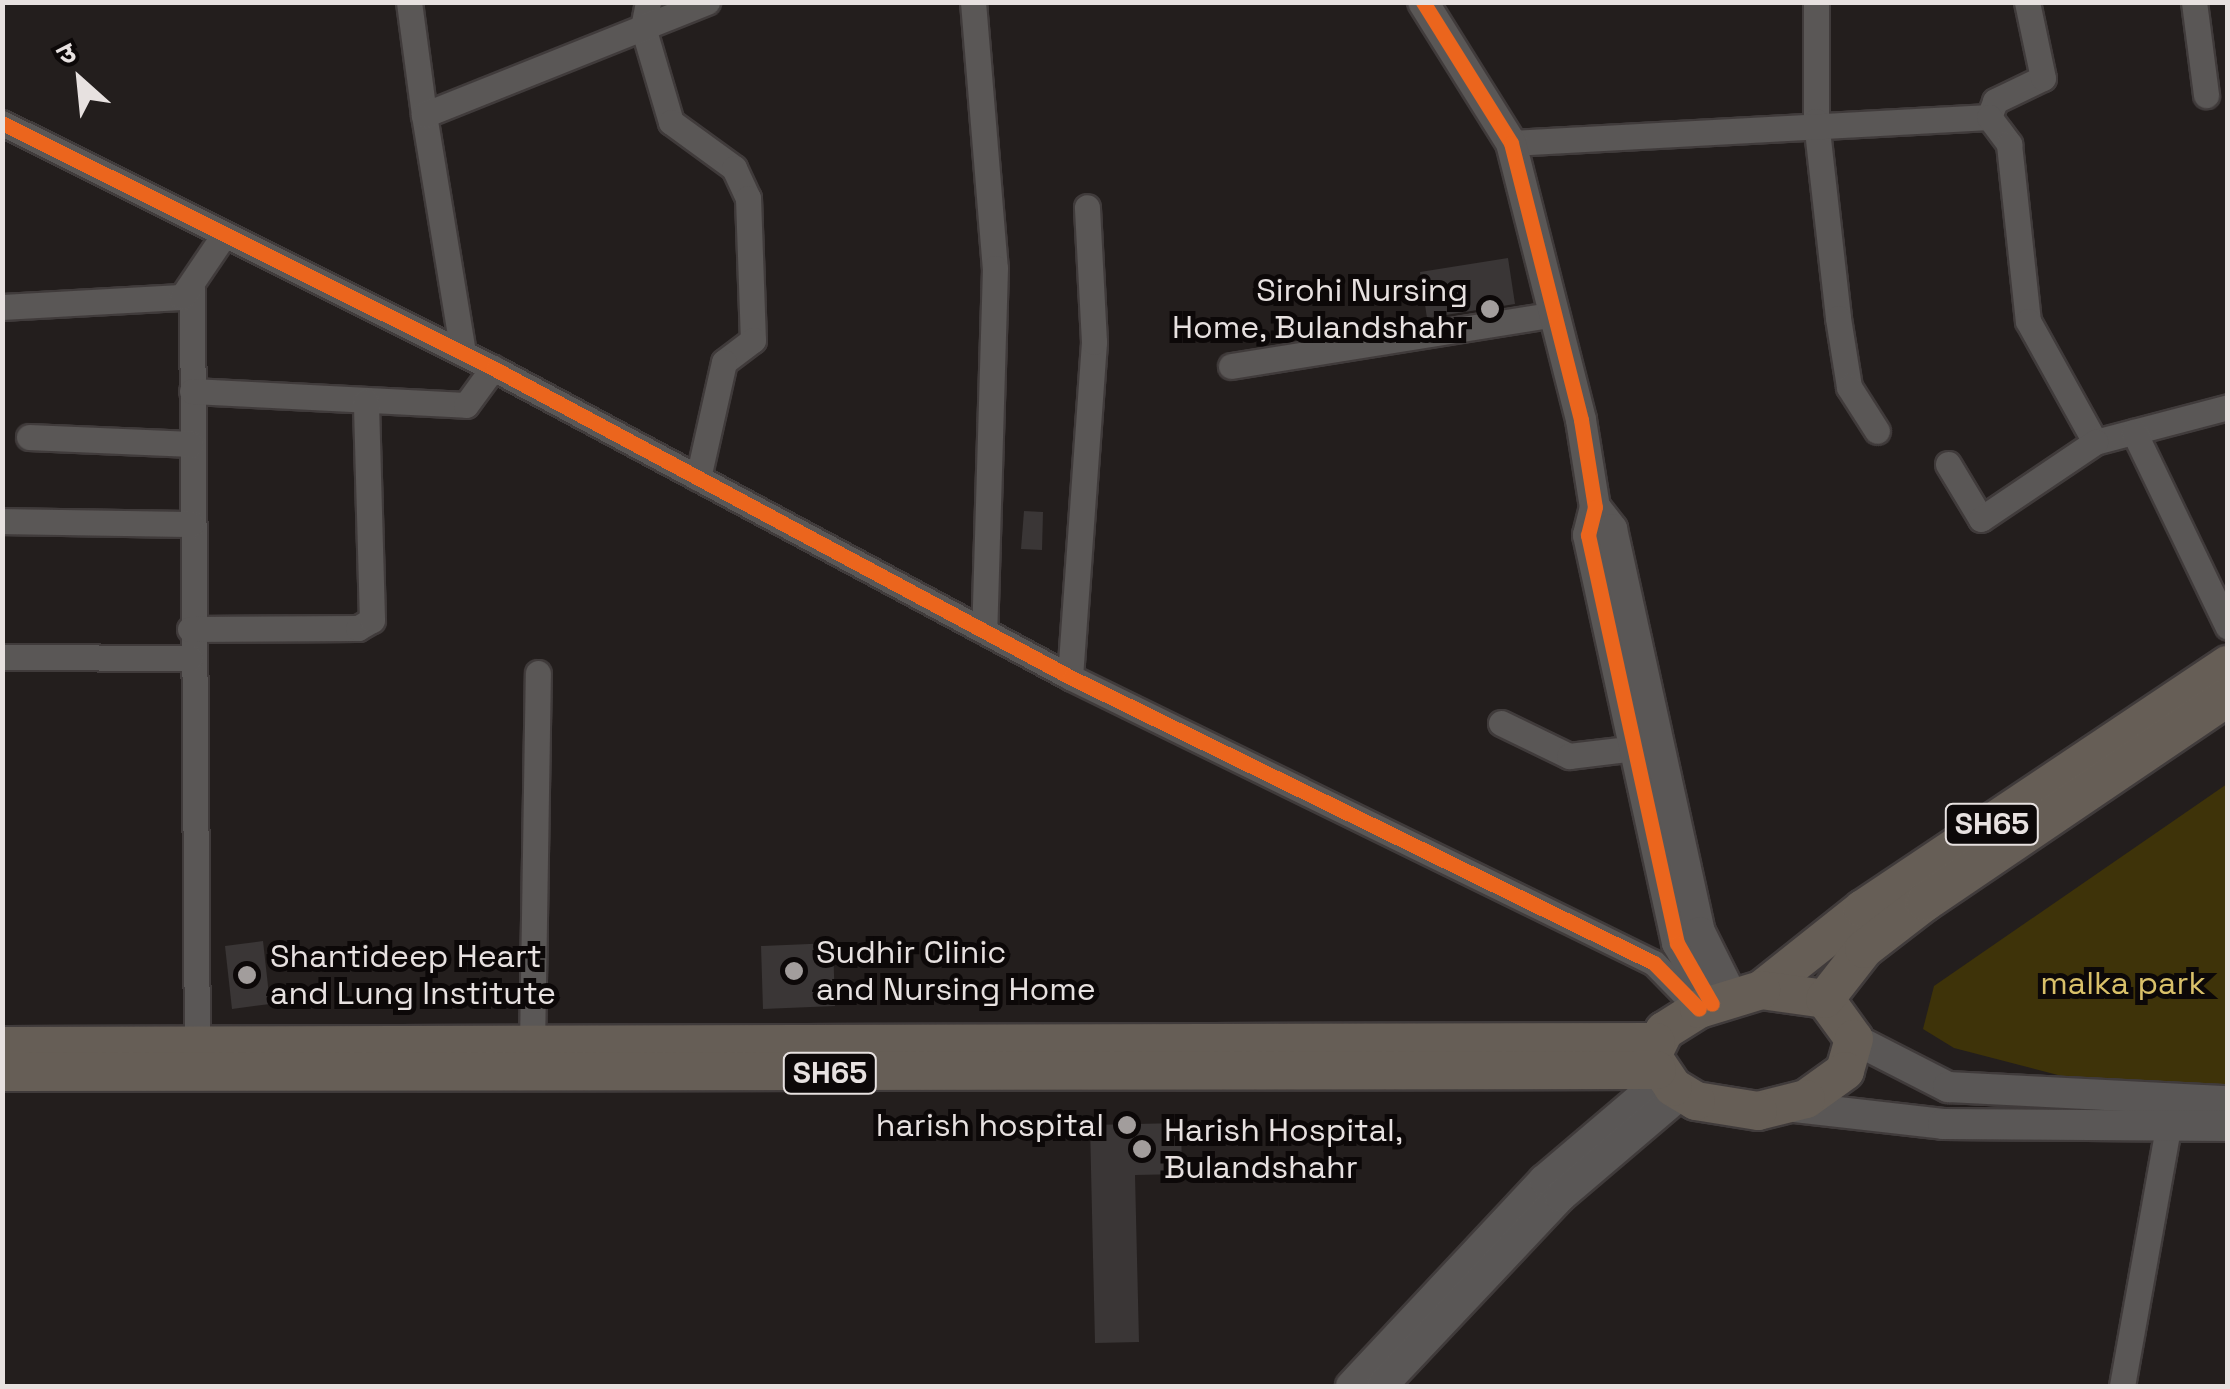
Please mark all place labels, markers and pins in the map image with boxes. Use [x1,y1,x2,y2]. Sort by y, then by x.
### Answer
place label: Sirohi Nursing Home, Bulandshahr [1171,272,1468,347]
marker: Sirohi Nursing Home, Bulandshahr [1477,296,1503,322]
place label: Sudhir Clinic and Nursing Home [816,934,1096,1009]
place label: Shantideep Heart and Lung Institute [270,938,556,1013]
marker: Sudhir Clinic and Nursing Home [781,958,807,984]
marker: Shantideep Heart and Lung Institute [234,962,260,988]
place label: harish hospital [876,1106,1104,1144]
marker: harish hospital [1114,1112,1140,1138]
place label: Harish Hospital, Bulandshahr [1164,1112,1403,1187]
marker: Harish Hospital, Bulandshahr [1129,1136,1155,1162]

